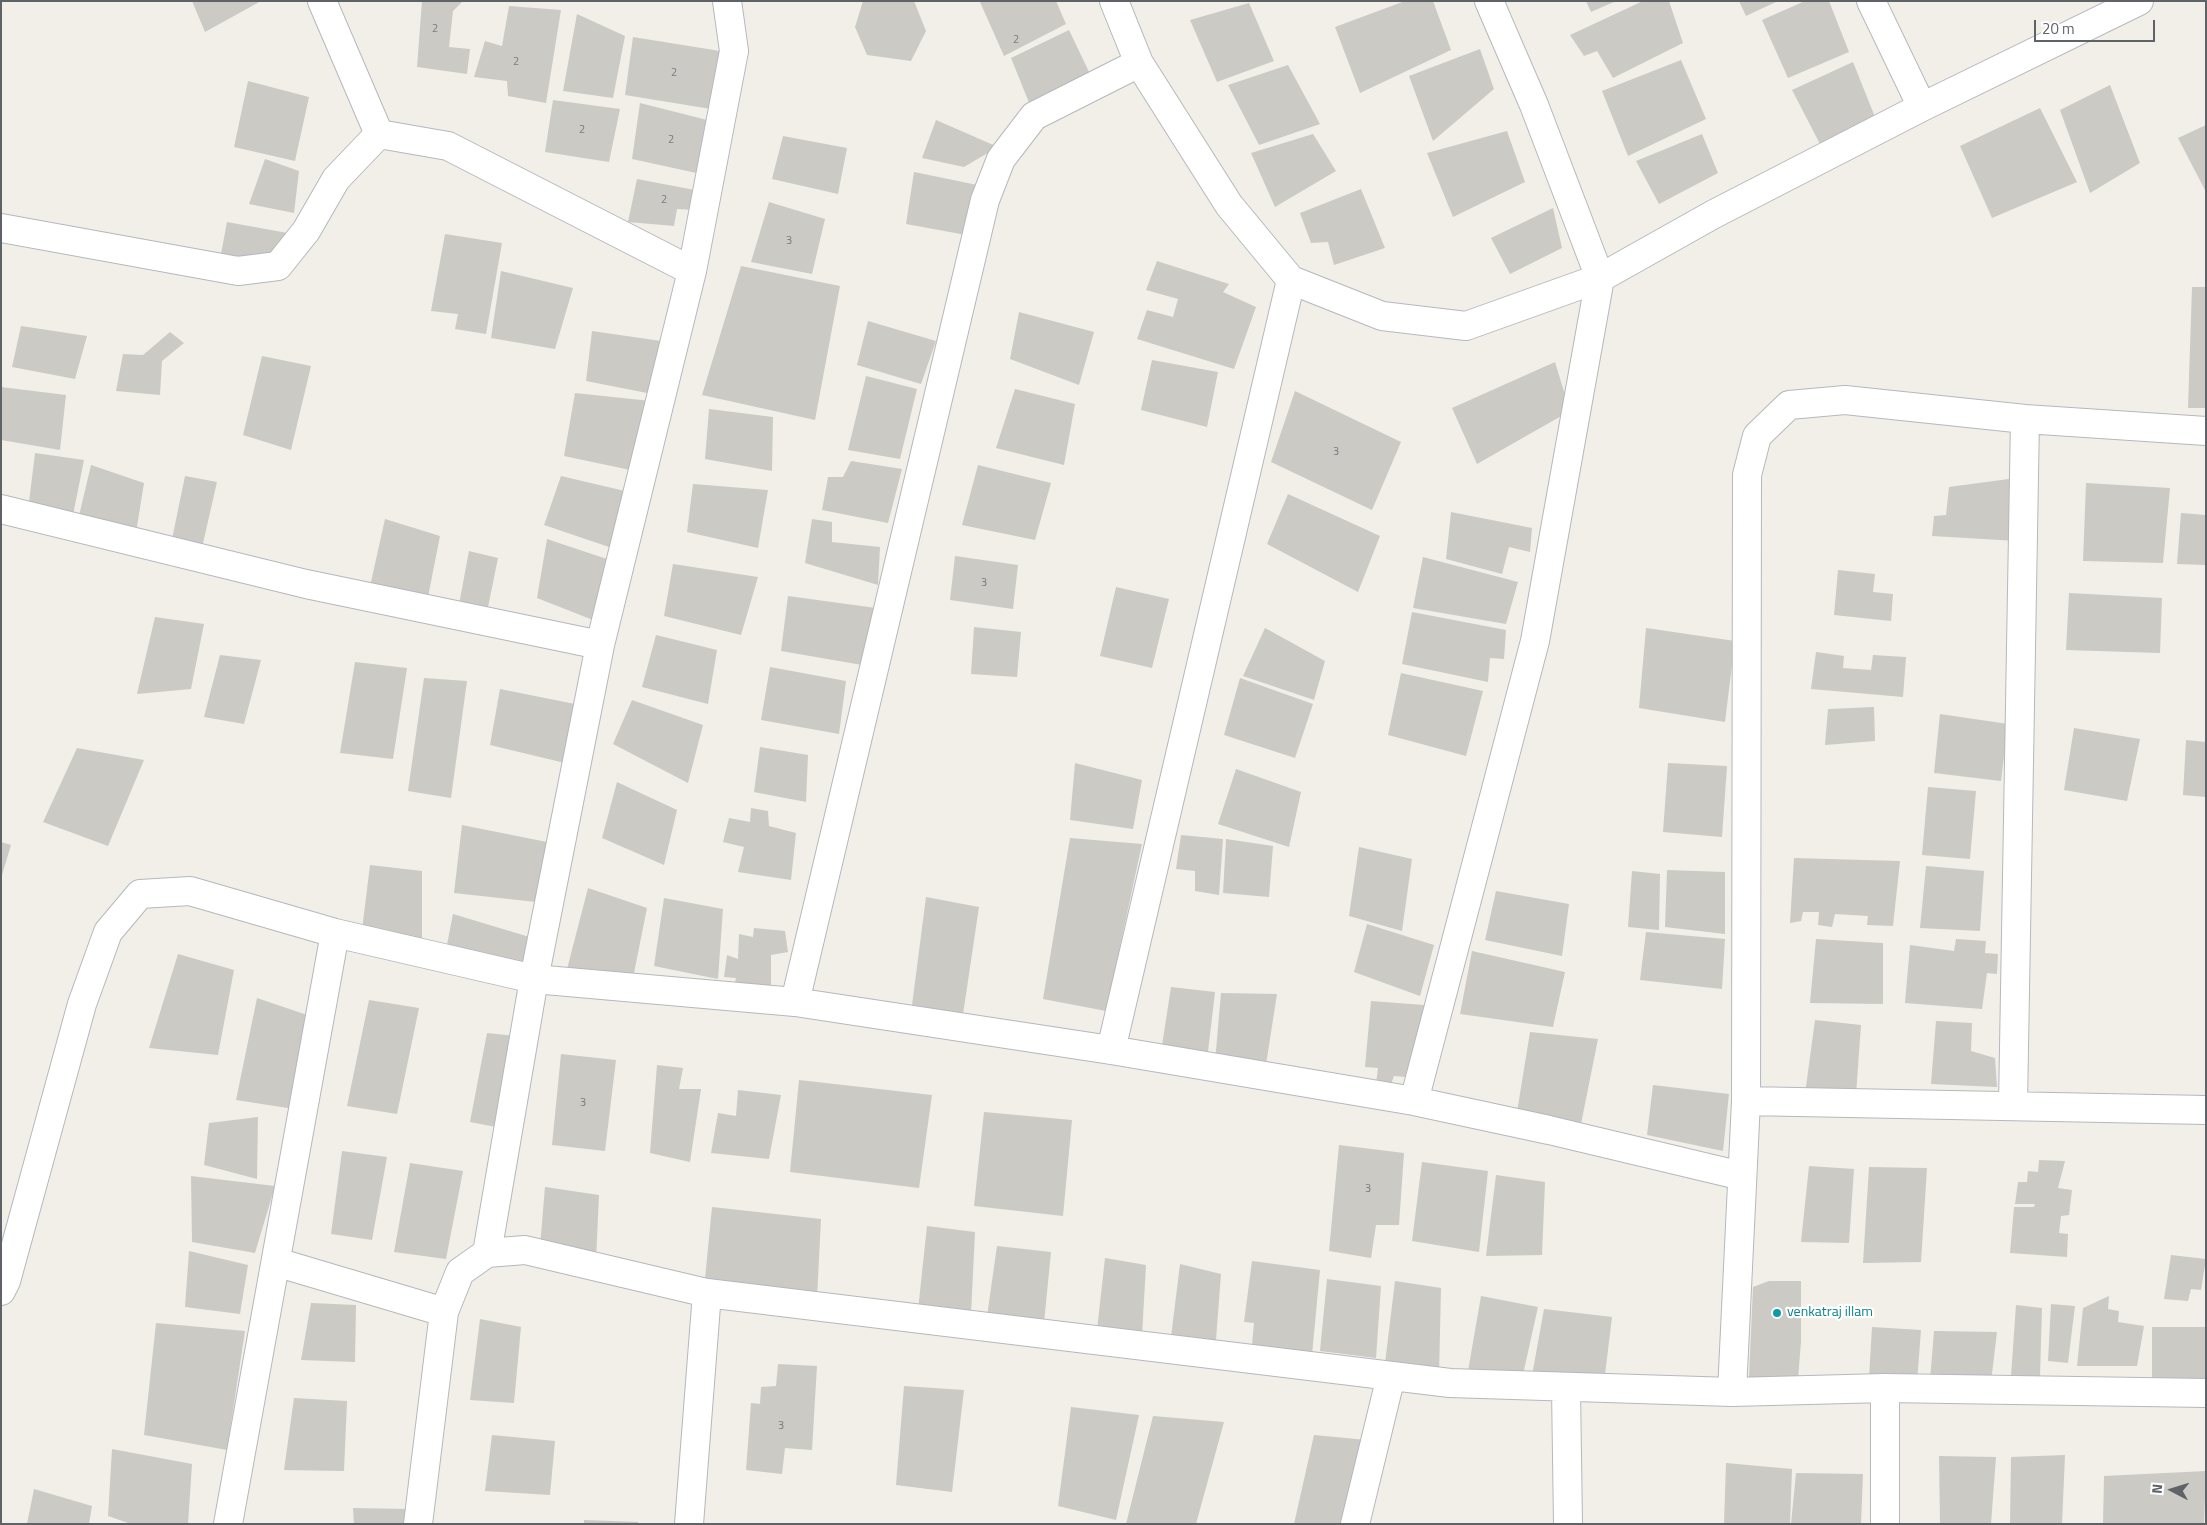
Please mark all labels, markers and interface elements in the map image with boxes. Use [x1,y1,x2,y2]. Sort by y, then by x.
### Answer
scale bar [2037,10,2158,42]
text: 20 m [2042,17,2075,40]
house number: 2 [432,22,438,36]
house number: 2 [1013,33,1019,47]
house number: 2 [513,55,519,69]
house number: 2 [671,66,677,80]
house number: 2 [579,123,585,137]
house number: 2 [668,133,674,147]
house number: 2 [661,193,667,207]
house number: 3 [786,234,792,248]
house number: 3 [1333,445,1339,459]
house number: 3 [981,576,987,590]
house number: 3 [580,1096,586,1110]
house number: 3 [1365,1182,1371,1196]
place label: venkatraj illam [1787,1305,1873,1321]
marker: venkatraj illam [1771,1307,1783,1319]
house number: 3 [778,1419,784,1433]
north arrow [2147,1465,2197,1515]
text: N [2146,1483,2167,1494]

